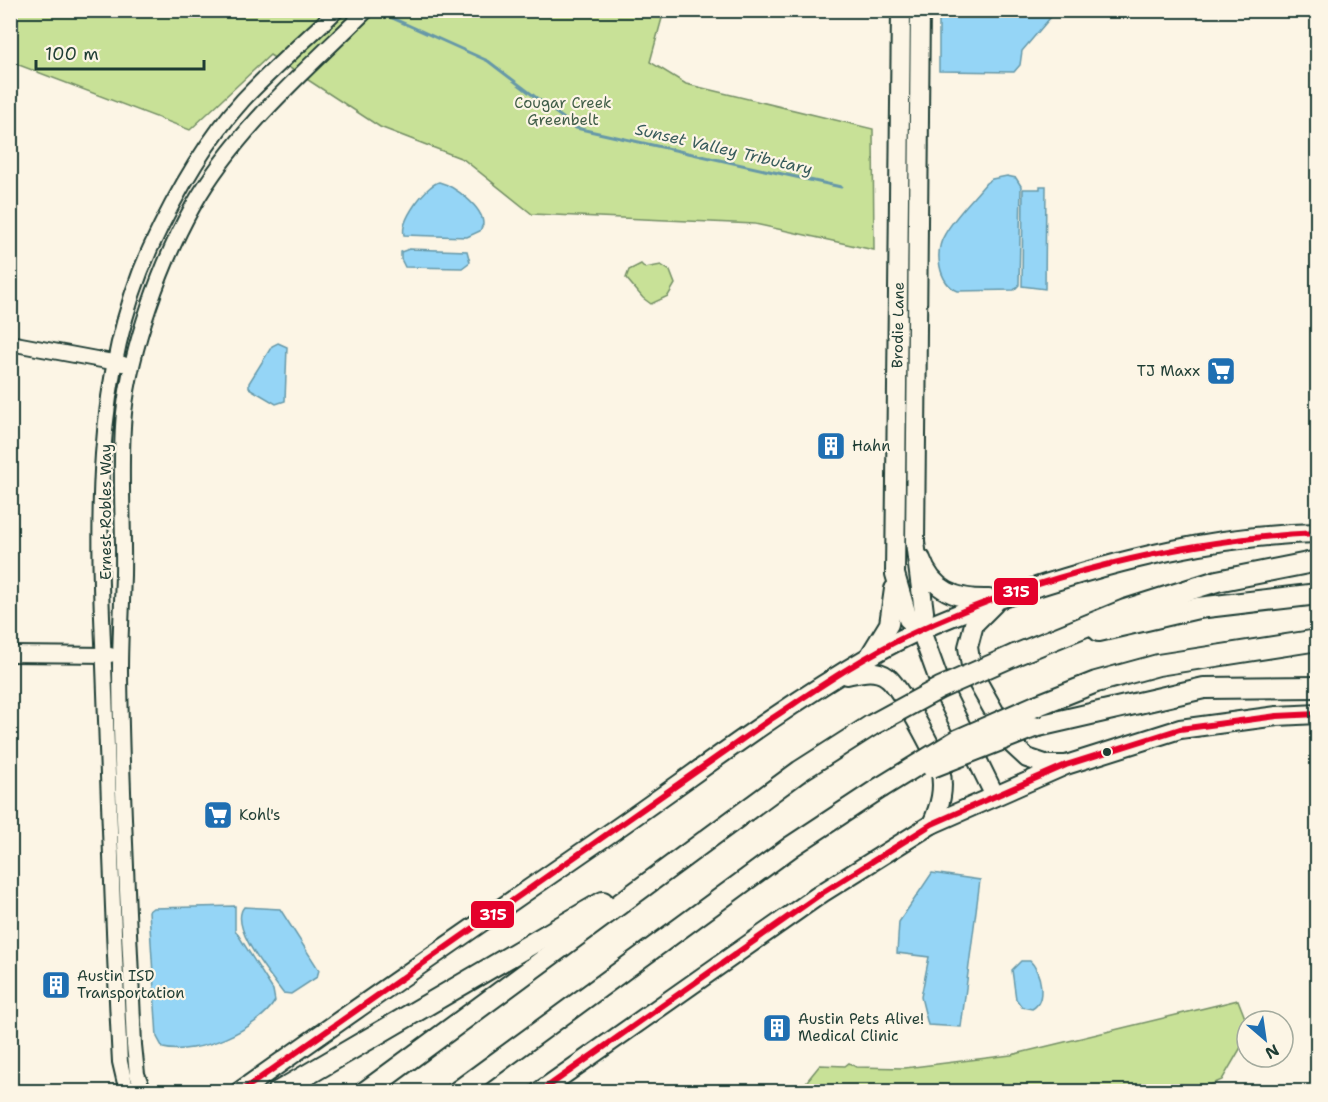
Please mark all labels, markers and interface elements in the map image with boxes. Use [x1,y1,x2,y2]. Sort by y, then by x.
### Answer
scale bar [36,33,204,71]
text: 100 m [45,42,99,66]
park label: Cougar Creek Greenbelt [514,93,612,130]
water label: Sunset Valley Tributary [633,118,815,180]
street label: Brodie Lane [887,282,909,368]
supermarket icon: TJ Maxx [1205,355,1237,387]
place label: TJ Maxx [1137,361,1200,381]
building icon: Hahn [815,430,847,462]
place label: Hahn [852,436,890,456]
street label: Ernest Robles Way [96,444,116,580]
line badge: 315 [993,577,1039,606]
text: 315 [1002,581,1030,602]
unlabelled marker [1101,746,1113,758]
supermarket icon: Kohl's [202,799,234,831]
place label: Kohl's [239,805,280,825]
line badge: 315 [470,900,515,929]
text: 315 [479,904,507,925]
place label: Austin ISD Transportation [77,966,184,1003]
building icon: Austin ISD Transportation [40,969,72,1001]
place label: Austin Pets Alive! Medical Clinic [798,1009,924,1046]
north arrow [1235,1009,1295,1069]
building icon: Austin Pets Alive! Medical Clinic [761,1012,793,1044]
text: N [1261,1039,1283,1064]

